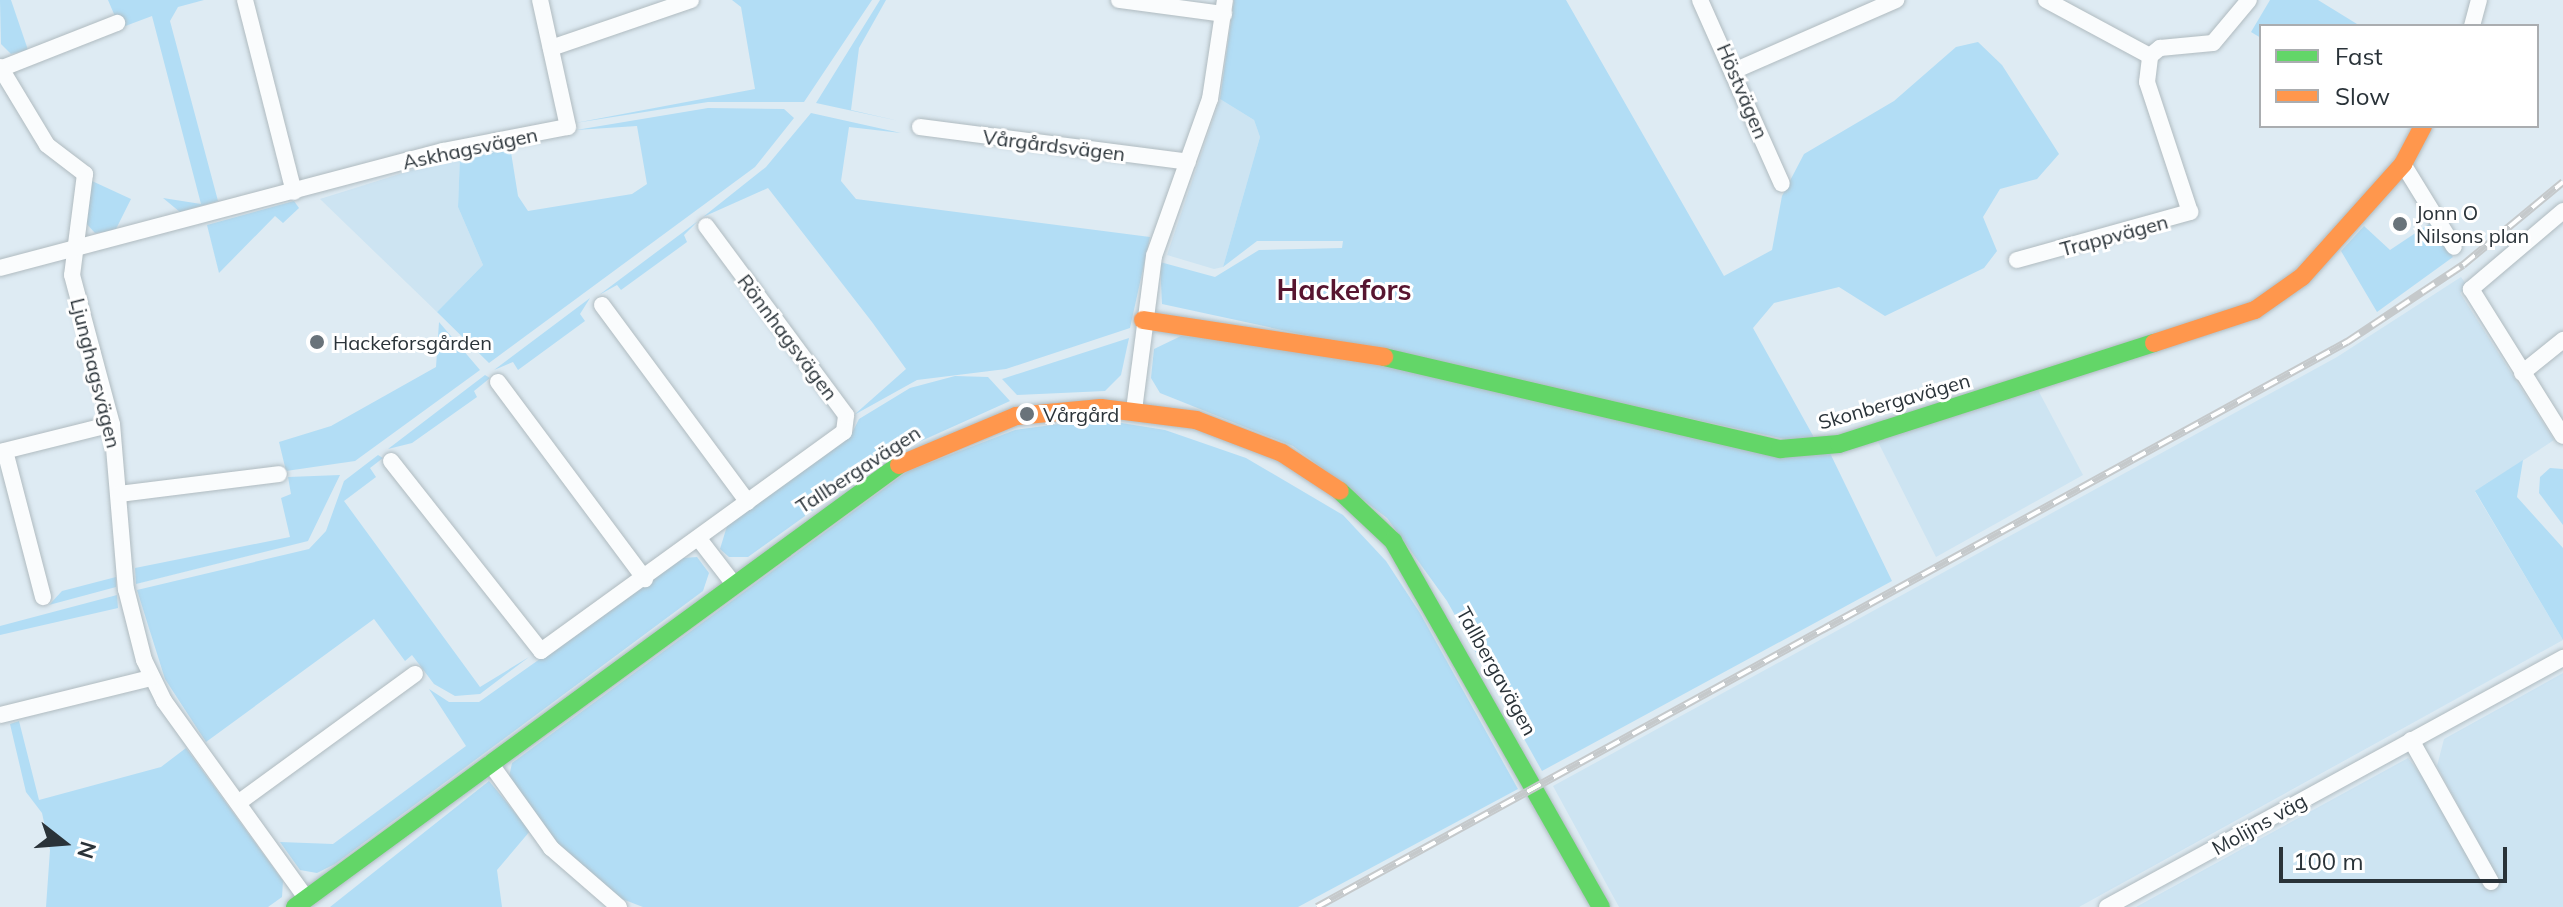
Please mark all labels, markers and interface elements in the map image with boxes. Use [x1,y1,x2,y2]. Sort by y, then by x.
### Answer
legend [2259,24,2539,128]
street label: Höstvägen [1712,40,1774,142]
text: Fast [2335,41,2383,71]
text: Slow [2335,81,2390,111]
street label: Askhagsvägen [400,122,540,174]
street label: Vårgårdsvägen [981,124,1127,166]
place label: Jonn O Nilsons plan [2416,200,2529,247]
street label: Trappvägen [2057,209,2171,261]
marker: Jonn O Nilsons plan [2391,215,2409,233]
street label: Rönnhagsvägen [733,269,843,405]
district label: Hackefors [1276,273,1412,307]
street label: Ljunghagsvägen [66,296,126,450]
place label: Hackeforsgården [333,330,492,354]
marker: Hackeforsgården [308,333,326,351]
street label: Skonbergavägen [1815,368,1973,434]
place label: Vårgård [1043,402,1119,426]
marker: Vårgård [1018,405,1036,423]
street label: Tallbergavägen [791,420,925,518]
street label: Tallbergavägen [1452,603,1542,739]
street label: Molijns väg [2208,788,2310,860]
north arrow [24,803,104,883]
scale bar [2283,831,2511,881]
text: N [71,838,103,862]
text: 100 m [2293,846,2364,876]

